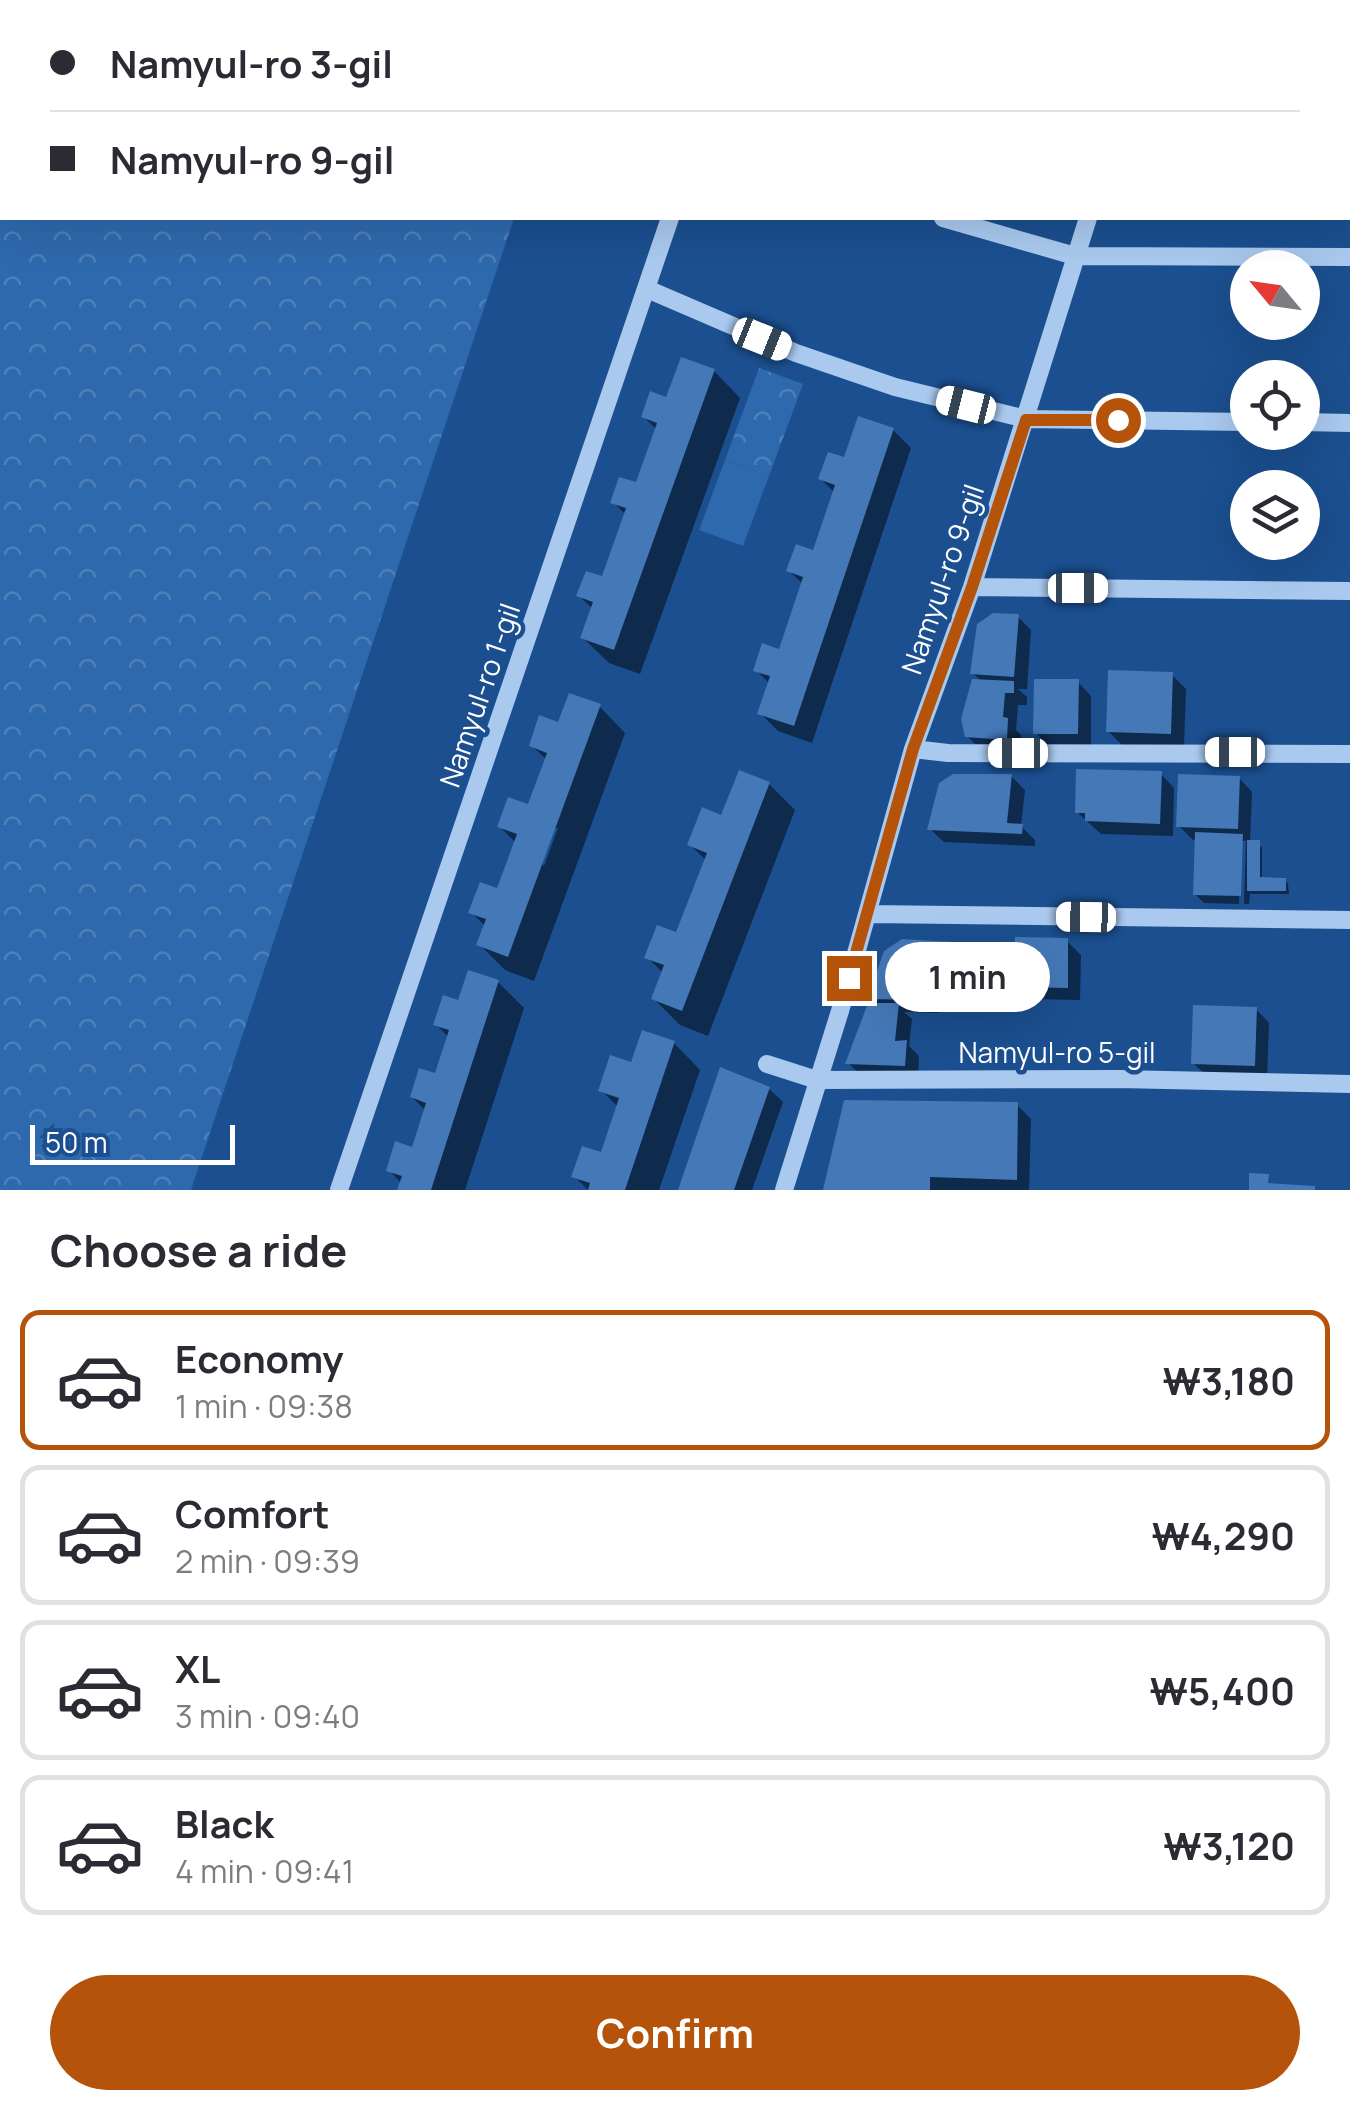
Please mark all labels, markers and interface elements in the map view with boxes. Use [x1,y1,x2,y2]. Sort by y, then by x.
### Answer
text: Namyul-ro 3-gil [110,37,393,89]
text: Namyul-ro 9-gil [110,133,394,185]
north arrow [1230,250,1320,340]
map controls [1230,250,1320,560]
car [729,314,795,364]
button: locate [1230,360,1320,450]
car [933,383,999,427]
route start [1096,398,1141,443]
button: layers [1230,470,1320,560]
street label: Namyul-ro 9-gil [892,479,992,679]
car [1048,573,1108,603]
street label: Namyul-ro 1-gil [430,598,528,792]
car [1205,737,1265,767]
car [988,738,1048,768]
car [1056,901,1116,933]
callout: 1 min [884,943,1049,1013]
text: 1 min [928,955,1007,999]
route end [827,956,872,1001]
street label: Namyul-ro 5-gil [958,1033,1156,1071]
scale bar [30,1120,235,1164]
text: 50 m [45,1123,108,1161]
text: Choose a ride [50,1219,347,1281]
text: Economy [175,1332,344,1384]
icon: car [55,1335,145,1425]
text: ₩3,180 [1163,1354,1295,1406]
text: 1 min · 09:38 [175,1384,353,1428]
text: Comfort [175,1487,329,1539]
icon: car [55,1490,145,1580]
text: ₩4,290 [1151,1509,1295,1561]
text: 2 min · 09:39 [175,1539,360,1583]
text: XL [175,1642,220,1694]
icon: car [55,1645,145,1735]
text: ₩5,400 [1150,1664,1295,1716]
text: 3 min · 09:40 [175,1694,360,1738]
text: Black [175,1797,274,1849]
icon: car [55,1800,145,1890]
text: ₩3,120 [1163,1819,1295,1871]
text: 4 min · 09:41 [175,1849,354,1893]
button: Confirm [50,1975,1300,2090]

